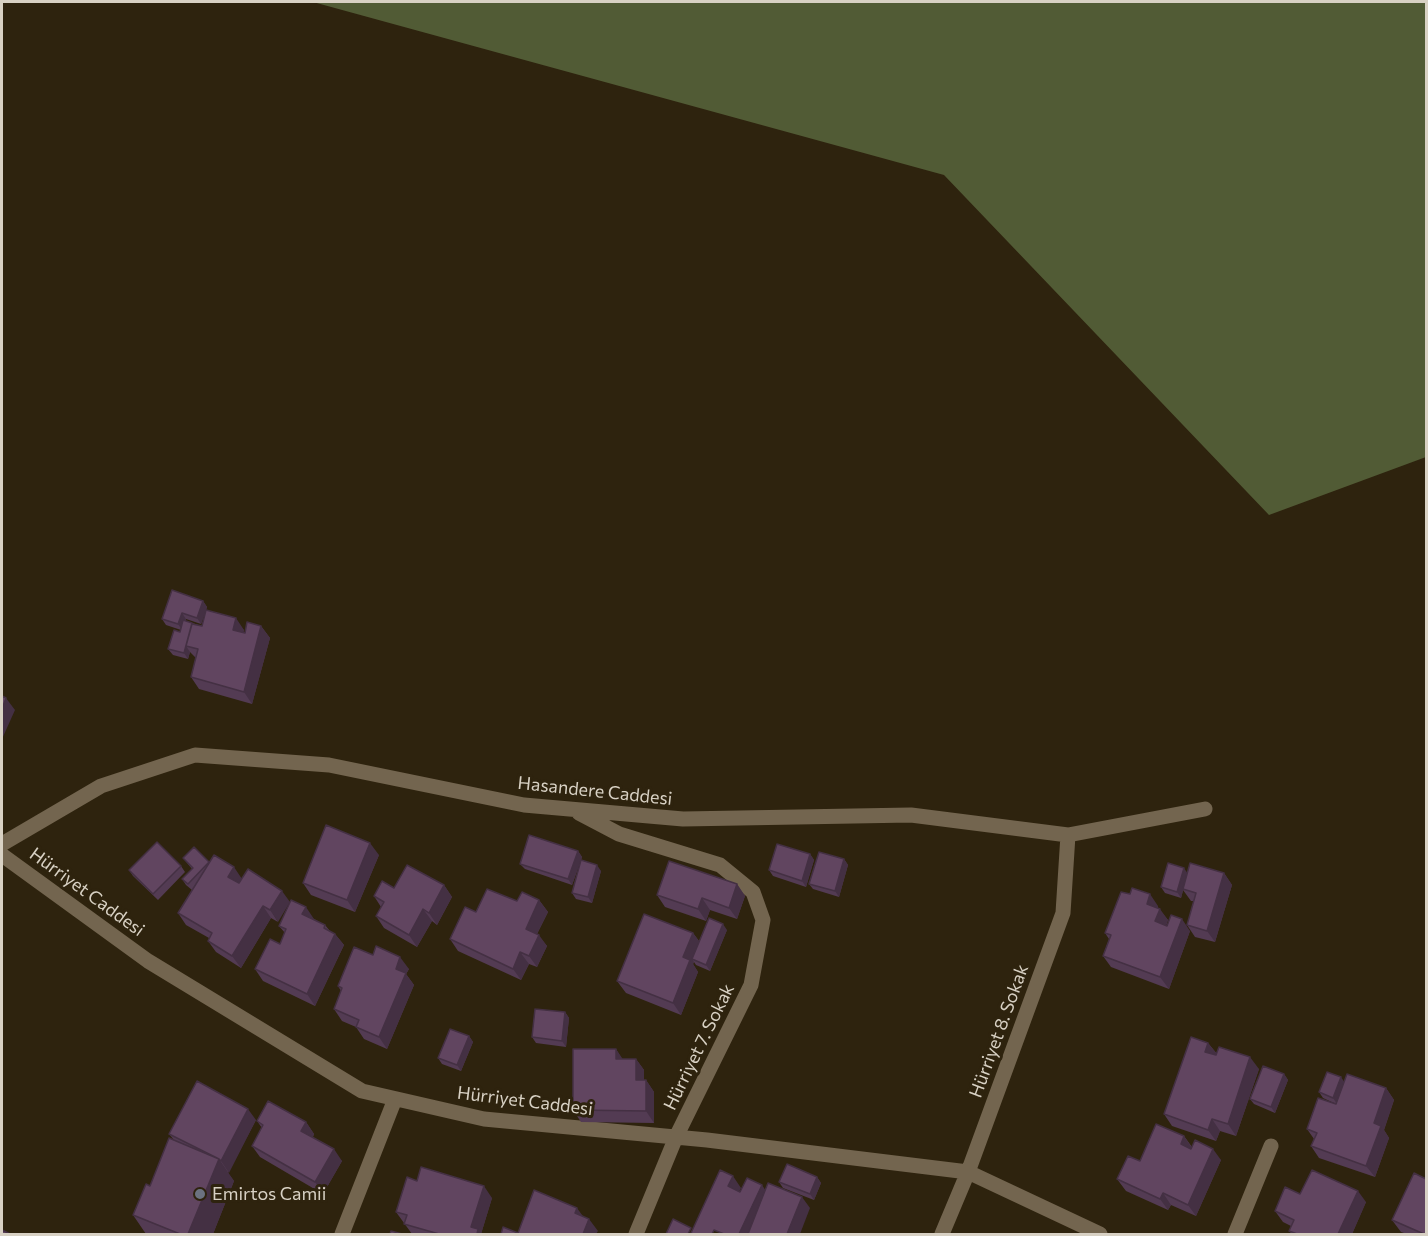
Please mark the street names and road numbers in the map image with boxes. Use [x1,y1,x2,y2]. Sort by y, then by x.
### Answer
street label: Hasandere Caddesi [517,772,673,810]
street label: Hürriyet Caddesi [25,843,149,941]
street label: Hürriyet 8. Sokak [965,961,1033,1101]
street label: Hürriyet 7. Sokak [659,980,739,1114]
street label: Hürriyet Caddesi [456,1082,594,1120]

